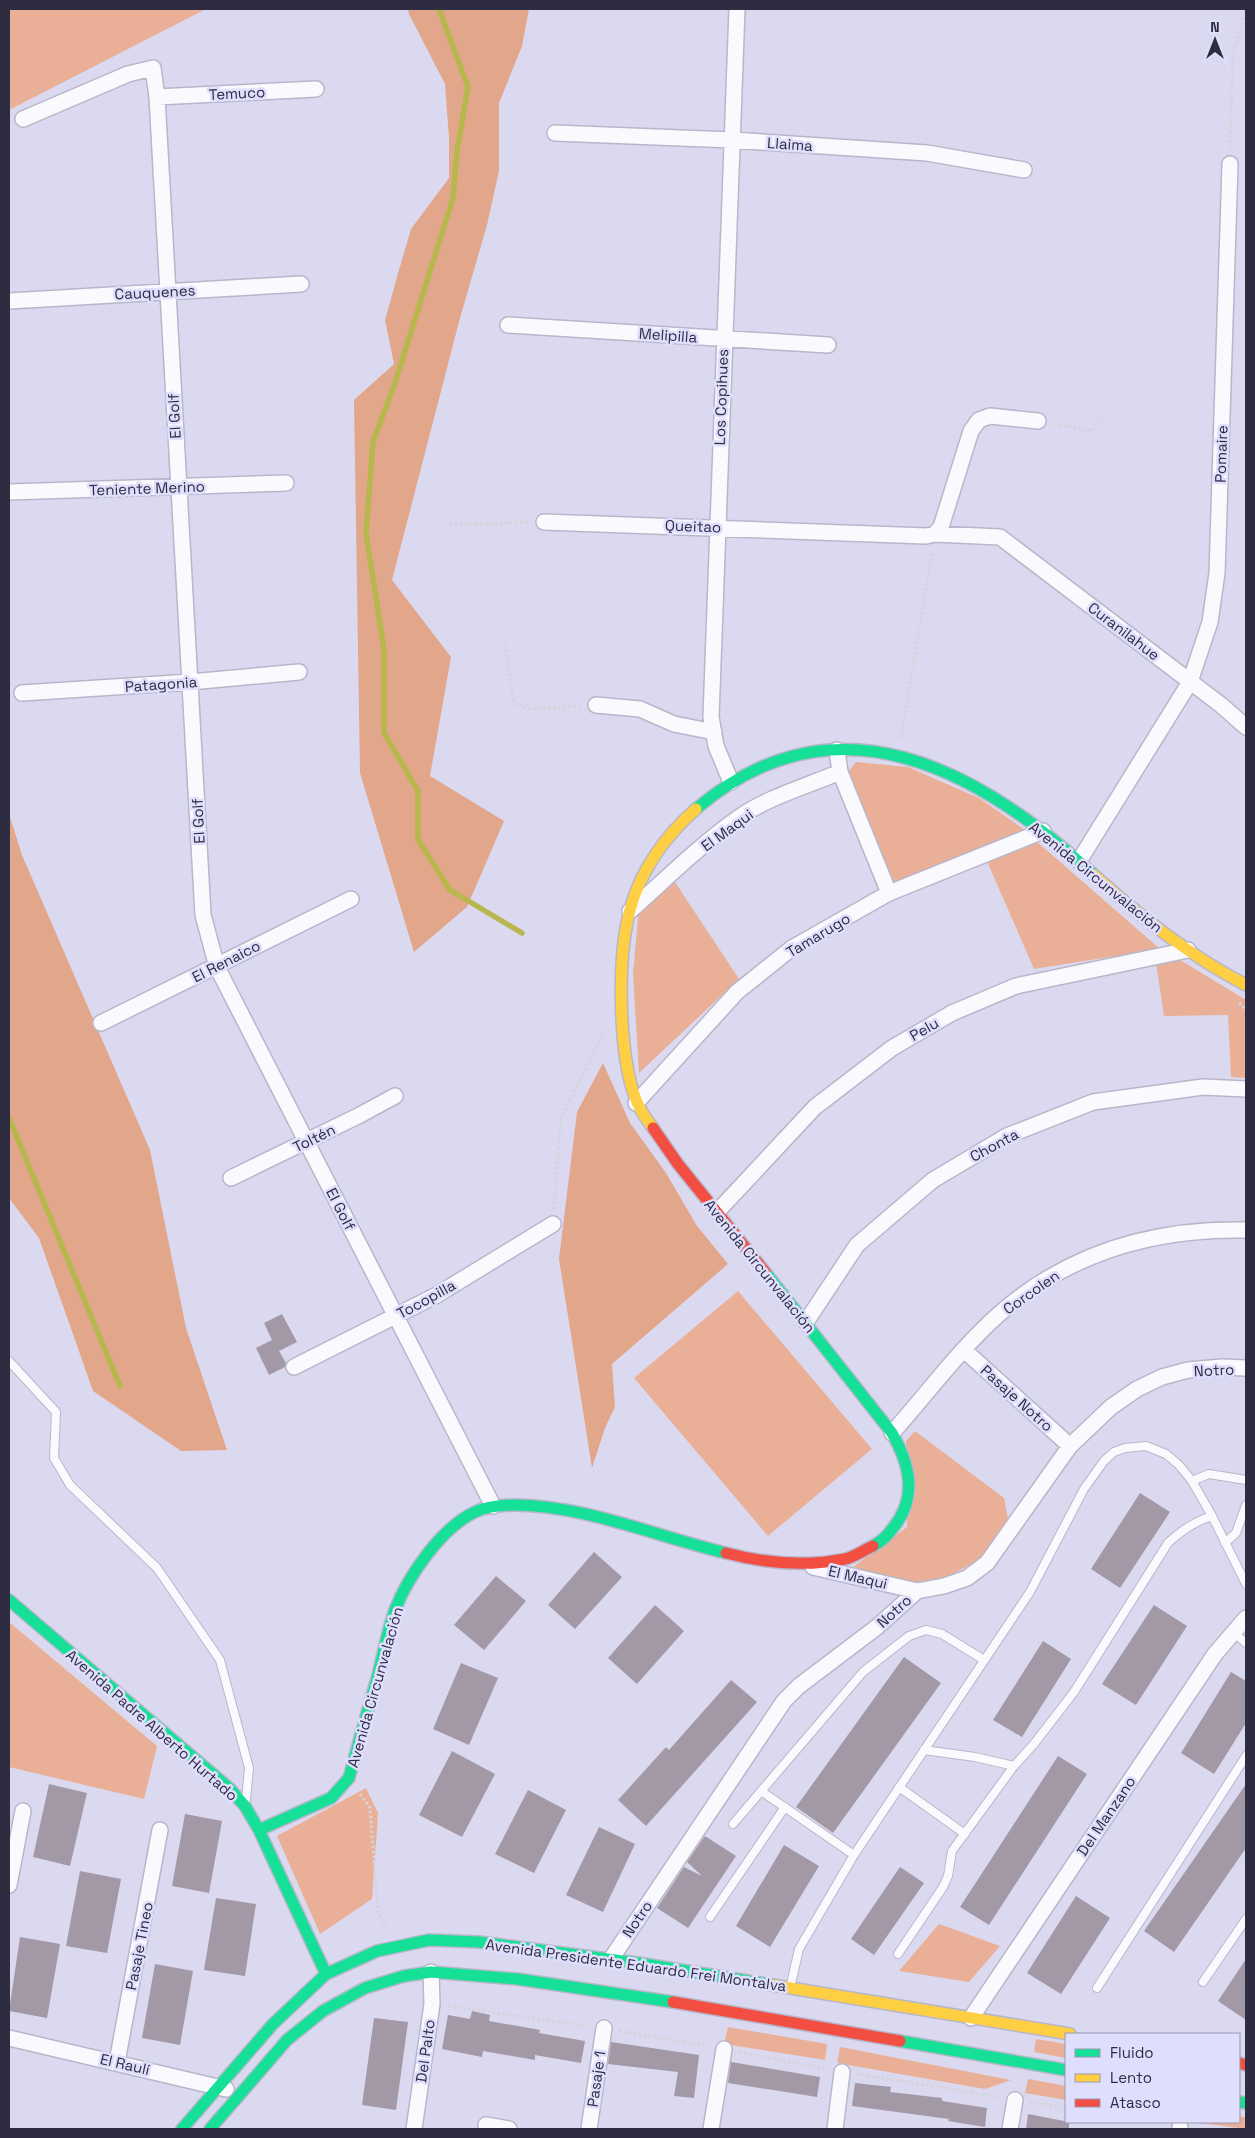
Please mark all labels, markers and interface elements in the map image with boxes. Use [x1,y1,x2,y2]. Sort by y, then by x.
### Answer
north arrow [1190,15,1240,65]
text: N [1210,18,1220,36]
street label: Temuco [208,82,266,104]
street label: Llaima [767,133,814,155]
street label: Cauquenes [114,280,196,304]
street label: Melipilla [638,323,698,347]
street label: Los Copihues [710,348,732,446]
street label: El Golf [163,392,185,439]
street label: Pomaire [1211,425,1232,483]
street label: Teniente Merino [89,476,205,500]
street label: Queitao [665,516,721,536]
street label: Curanilahue [1084,598,1164,664]
street label: Patagonia [124,672,198,696]
street label: El Golf [187,797,209,844]
street label: El Maqui [697,805,757,855]
street label: Avenida Circunvalación [1025,817,1167,937]
street label: Tamarugo [783,908,853,962]
street label: El Renaico [189,936,263,986]
street label: Pelu [906,1013,942,1045]
street label: Toltén [290,1120,338,1156]
street label: Chonta [966,1124,1022,1166]
street label: El Golf [322,1184,360,1234]
street label: Avenida Circunvalación [700,1195,820,1337]
street label: Corcolen [999,1266,1063,1318]
street label: Tocopilla [393,1275,459,1323]
street label: Notro [1193,1359,1235,1381]
street label: Pasaje Notro [977,1361,1057,1435]
street label: El Maqui [827,1561,889,1593]
street label: Notro [873,1590,915,1632]
street label: Avenida Circunvalación [343,1604,407,1770]
street label: Avenida Padre Alberto Hurtado [62,1645,242,1805]
street label: Del Manzano [1072,1773,1140,1859]
street label: Notro [618,1897,656,1941]
street label: Pasaje Tineo [121,1900,157,1992]
street label: Avenida Presidente Eduardo Frei Montalva [484,1934,788,1996]
street label: Del Palto [411,2018,439,2084]
legend [1065,2033,1240,2123]
text: Fluido [1110,2043,1154,2062]
street label: El Raulí [98,2049,152,2079]
street label: Pasaje 1 [583,2050,609,2108]
text: Lento [1110,2068,1152,2087]
text: Atasco [1110,2093,1161,2112]

